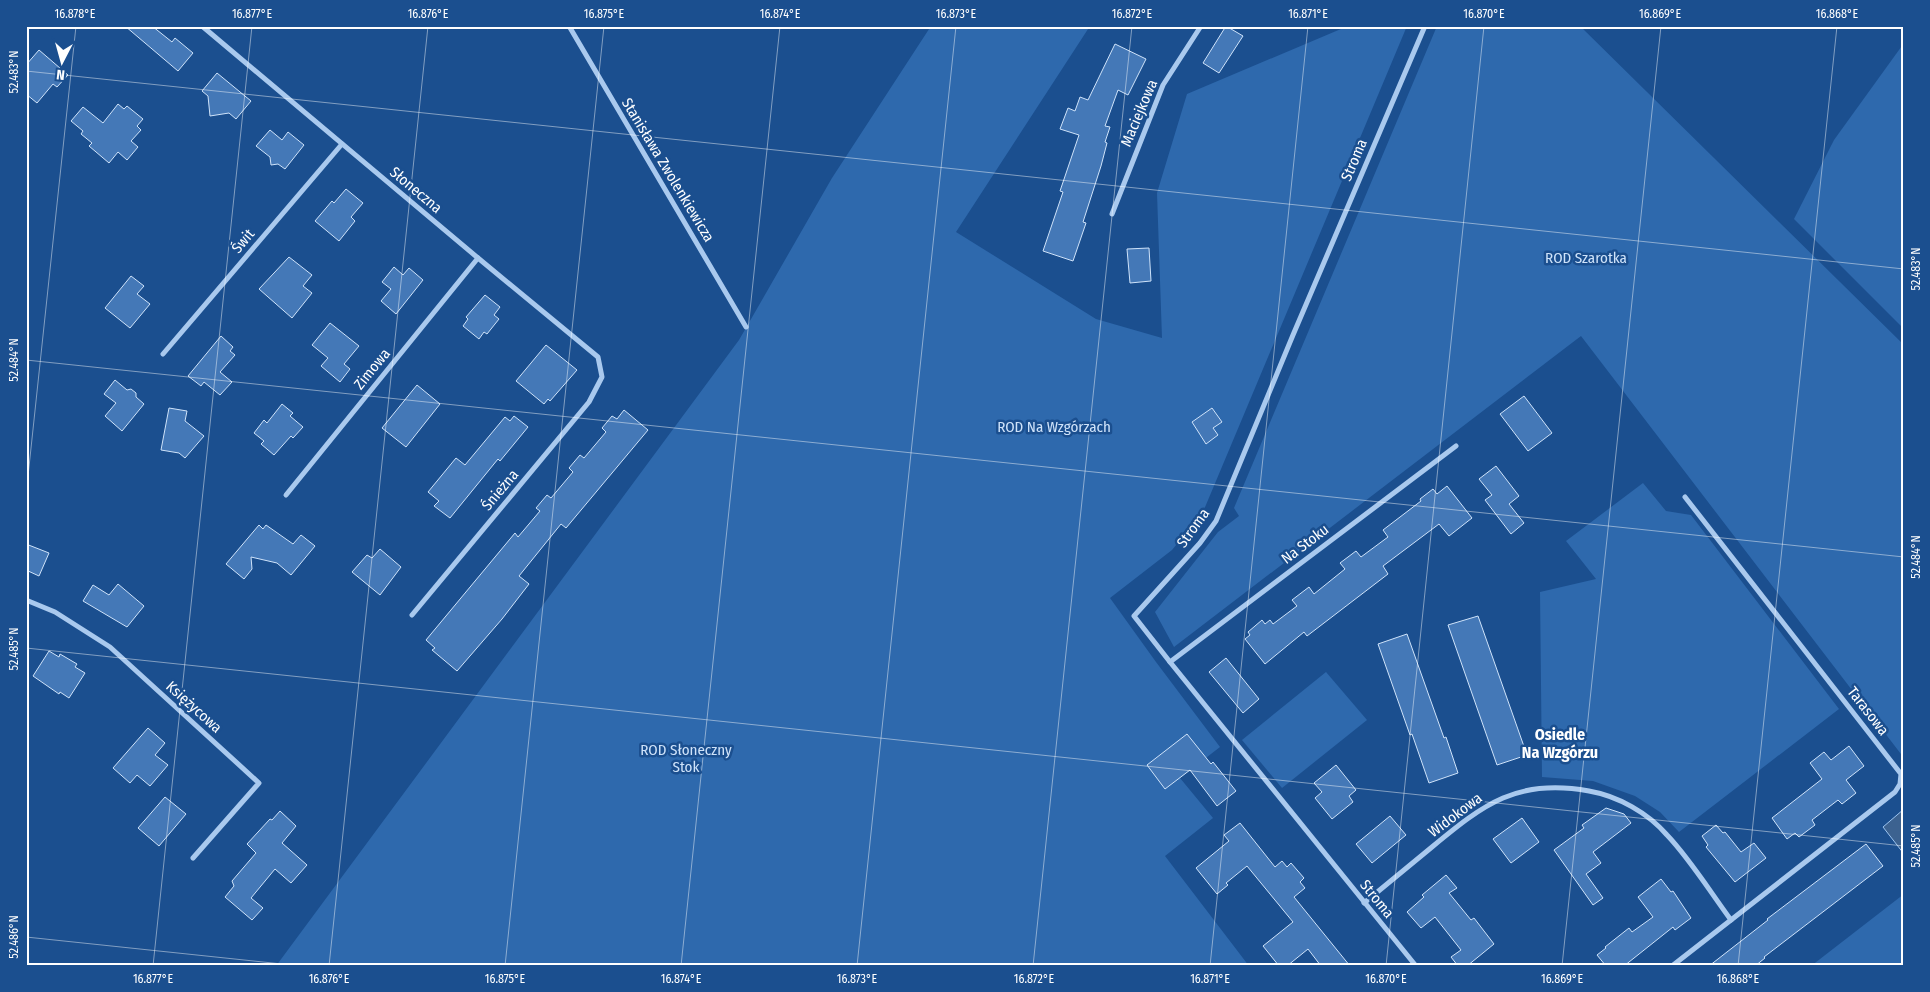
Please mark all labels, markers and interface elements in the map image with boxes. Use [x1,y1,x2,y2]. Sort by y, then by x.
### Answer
text: 16.878°E [55,7,96,21]
text: 16.877°E [232,7,272,21]
text: 16.876°E [408,7,449,21]
text: 16.875°E [584,7,625,21]
text: 16.874°E [760,7,801,21]
text: 16.873°E [936,7,977,21]
text: 16.872°E [1112,7,1153,21]
text: 16.871°E [1288,7,1328,21]
text: 16.870°E [1463,7,1505,21]
text: 16.869°E [1639,7,1681,21]
text: 16.868°E [1816,7,1859,21]
north arrow [38,38,88,88]
text: 52.483°N [7,51,21,93]
text: N [56,66,66,83]
street label: Maciejkowa [1117,77,1161,149]
street label: Stanisława Zwolenkiewicza [618,95,718,245]
street label: Stroma [1337,136,1371,184]
street label: Słoneczna [386,163,446,217]
street label: Świt [228,225,258,257]
text: 52.483°N [1909,248,1923,290]
park label: ROD Szarotka [1545,249,1627,267]
text: 52.484°N [7,338,21,382]
street label: Zimowa [350,345,394,393]
park label: ROD Na Wzgórzach [997,418,1111,436]
street label: Śnieżna [478,466,522,514]
street label: Stroma [1173,505,1213,551]
street label: Na Stoku [1278,520,1332,568]
text: 52.484°N [1909,535,1923,579]
text: 52.485°N [7,628,21,670]
street label: Księżycowa [162,677,226,737]
street label: Tarasowa [1843,683,1893,739]
district label: Osiedle Na Wzgórzu [1522,725,1598,762]
park label: ROD Słoneczny Stok [640,741,732,776]
street label: Widokowa [1425,789,1485,841]
text: 52.485°N [1909,825,1923,867]
street label: Stroma [1356,876,1398,922]
text: 52.486°N [7,915,21,959]
text: 16.877°E [133,972,173,986]
text: 16.876°E [309,972,350,986]
text: 16.875°E [485,972,526,986]
text: 16.874°E [661,972,702,986]
text: 16.873°E [837,972,878,986]
text: 16.872°E [1014,972,1055,986]
text: 16.871°E [1190,972,1230,986]
text: 16.870°E [1365,972,1407,986]
text: 16.869°E [1541,972,1583,986]
text: 16.868°E [1717,972,1760,986]

